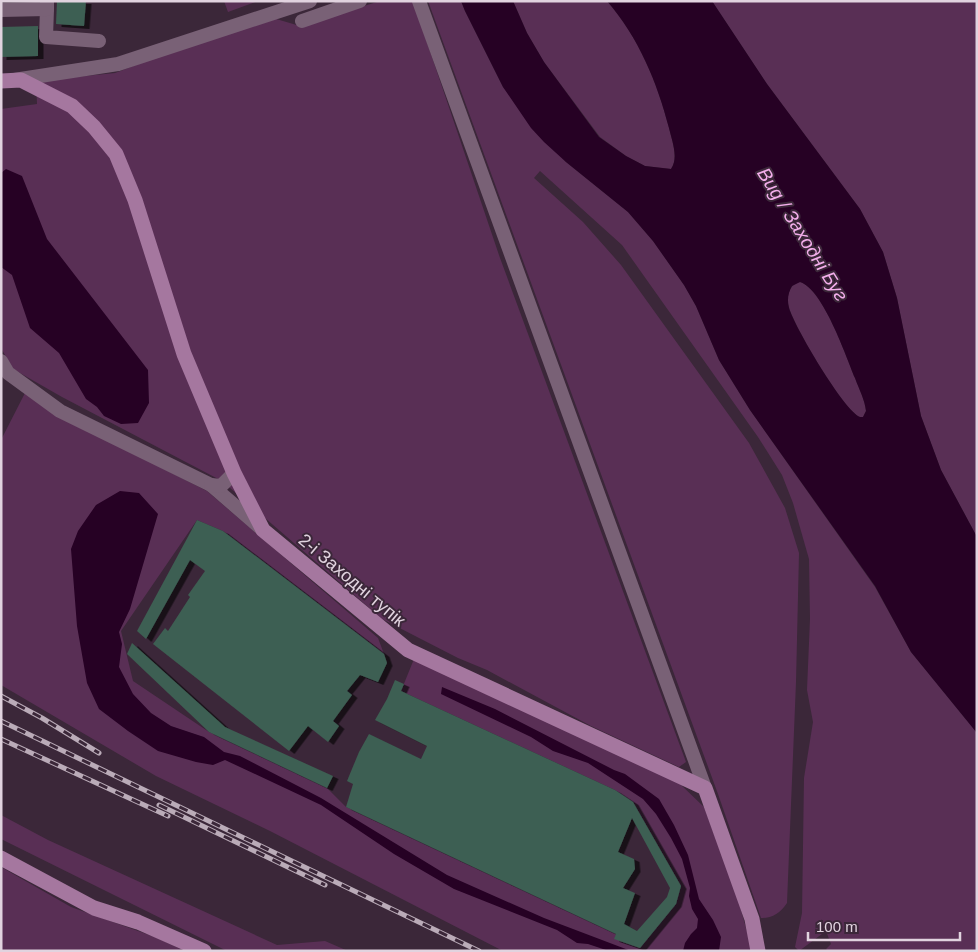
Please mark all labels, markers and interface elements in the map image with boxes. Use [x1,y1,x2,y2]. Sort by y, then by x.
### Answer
water label: Bug / Заходні Буг [753,164,852,305]
street label: 2-і Заходні тупік [295,530,409,630]
scale bar [808,910,960,942]
text: 100 m [816,918,858,935]

